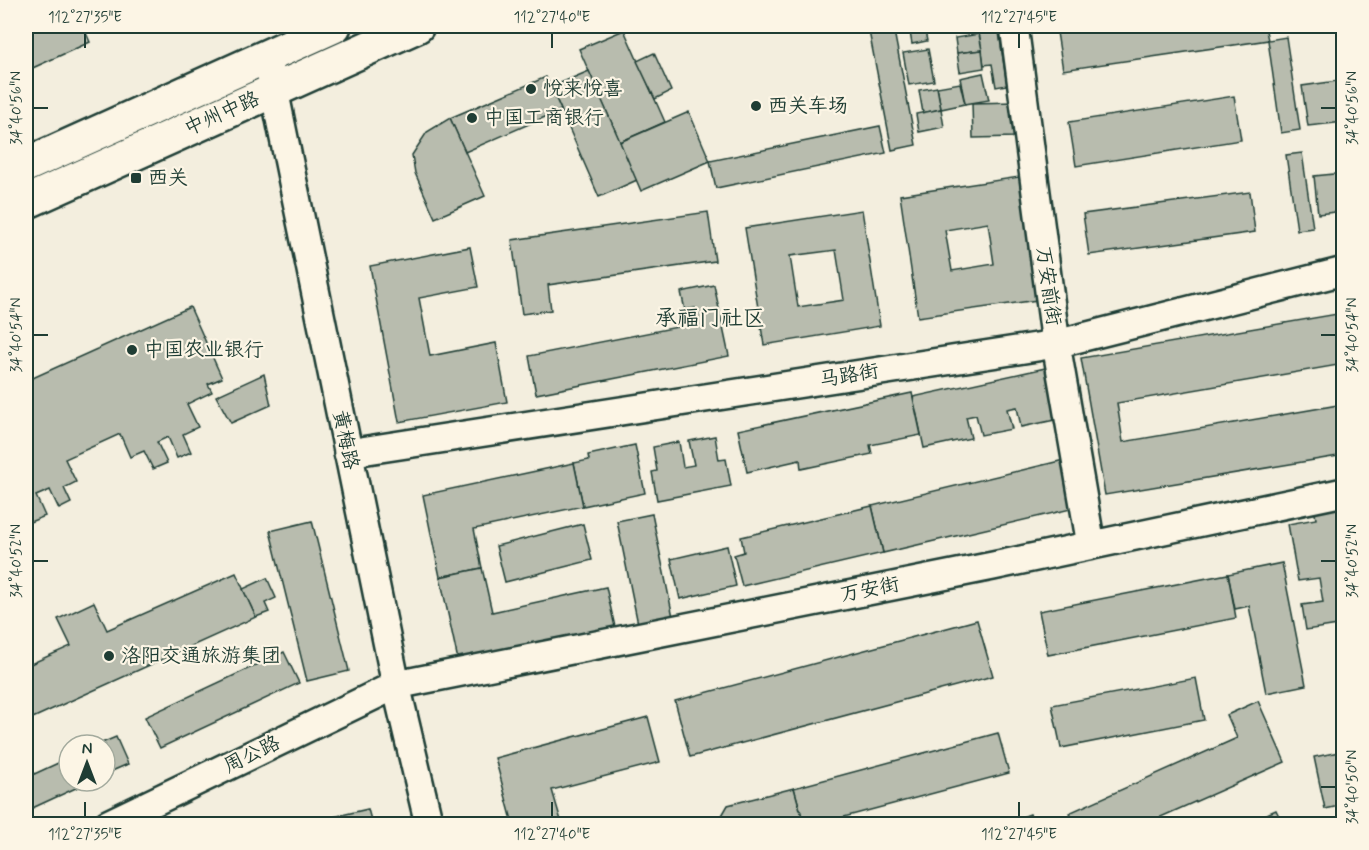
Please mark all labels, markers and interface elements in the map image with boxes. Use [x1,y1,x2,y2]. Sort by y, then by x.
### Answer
text: 112°27'35"E [48,8,122,28]
text: 112°27'40"E [514,8,591,28]
text: 112°27'45"E [981,8,1057,28]
text: 34°40'56"N [7,71,27,145]
text: 34°40'56"N [1343,71,1363,145]
place label: 悦来悦喜 [543,76,623,103]
marker: 悦来悦喜 [524,82,538,96]
street label: 中州中路 [180,85,265,143]
place label: 西关车场 [768,93,848,120]
marker: 西关车场 [749,99,763,113]
place label: 中国工商银行 [484,105,604,132]
marker: 中国工商银行 [465,111,479,125]
place label: 西关 [148,165,188,192]
marker: 西关 [129,171,143,185]
street label: 万安前街 [1029,245,1067,327]
text: 34°40'54"N [7,297,27,373]
text: 34°40'54"N [1343,297,1363,373]
district label: 承福门社区 [655,305,765,333]
place label: 中国农业银行 [144,337,264,364]
marker: 中国农业银行 [125,343,139,357]
street label: 马路街 [817,358,881,394]
street label: 黄梅路 [326,408,365,473]
text: 34°40'52"N [7,524,27,598]
text: 34°40'52"N [1343,524,1363,598]
street label: 万安街 [838,571,902,609]
place label: 洛阳交通旅游集团 [121,643,281,670]
marker: 洛阳交通旅游集团 [102,649,116,663]
street label: 周公路 [219,729,286,780]
north arrow [57,733,117,793]
text: N [82,739,92,760]
text: 34°40'50"N [1343,750,1363,824]
text: 112°27'35"E [48,825,122,845]
text: 112°27'40"E [514,825,591,845]
text: 112°27'45"E [981,825,1057,845]

